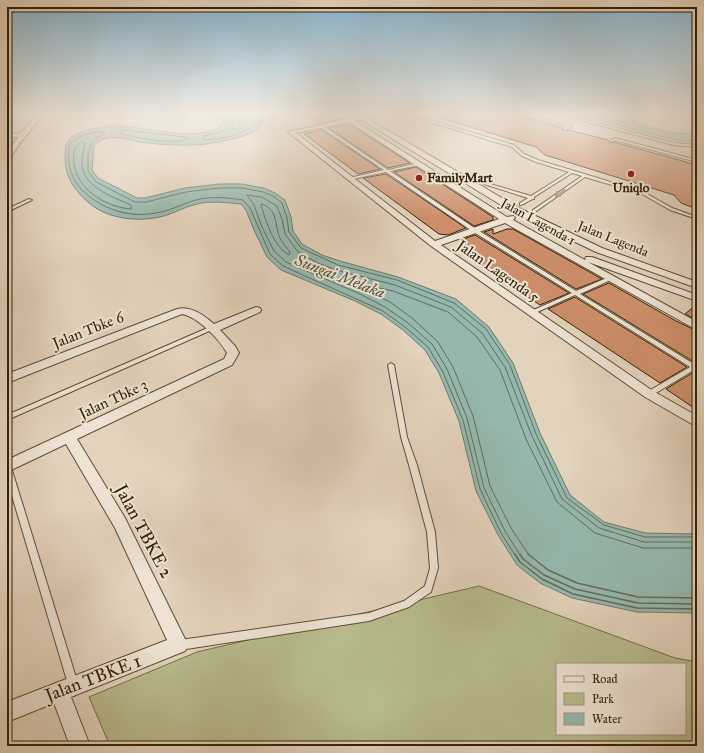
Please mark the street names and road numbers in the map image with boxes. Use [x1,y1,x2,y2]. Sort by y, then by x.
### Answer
street label: Jalan Lagenda 1 [496,194,578,249]
street label: Jalan Lagenda [573,217,651,261]
street label: Jalan Lagenda 5 [451,235,543,307]
street label: Jalan Tbke 6 [48,307,128,354]
street label: Jalan Tbke 3 [74,375,151,424]
street label: Jalan TBKE 2 [108,479,178,582]
street label: Jalan TBKE 1 [40,650,145,708]

